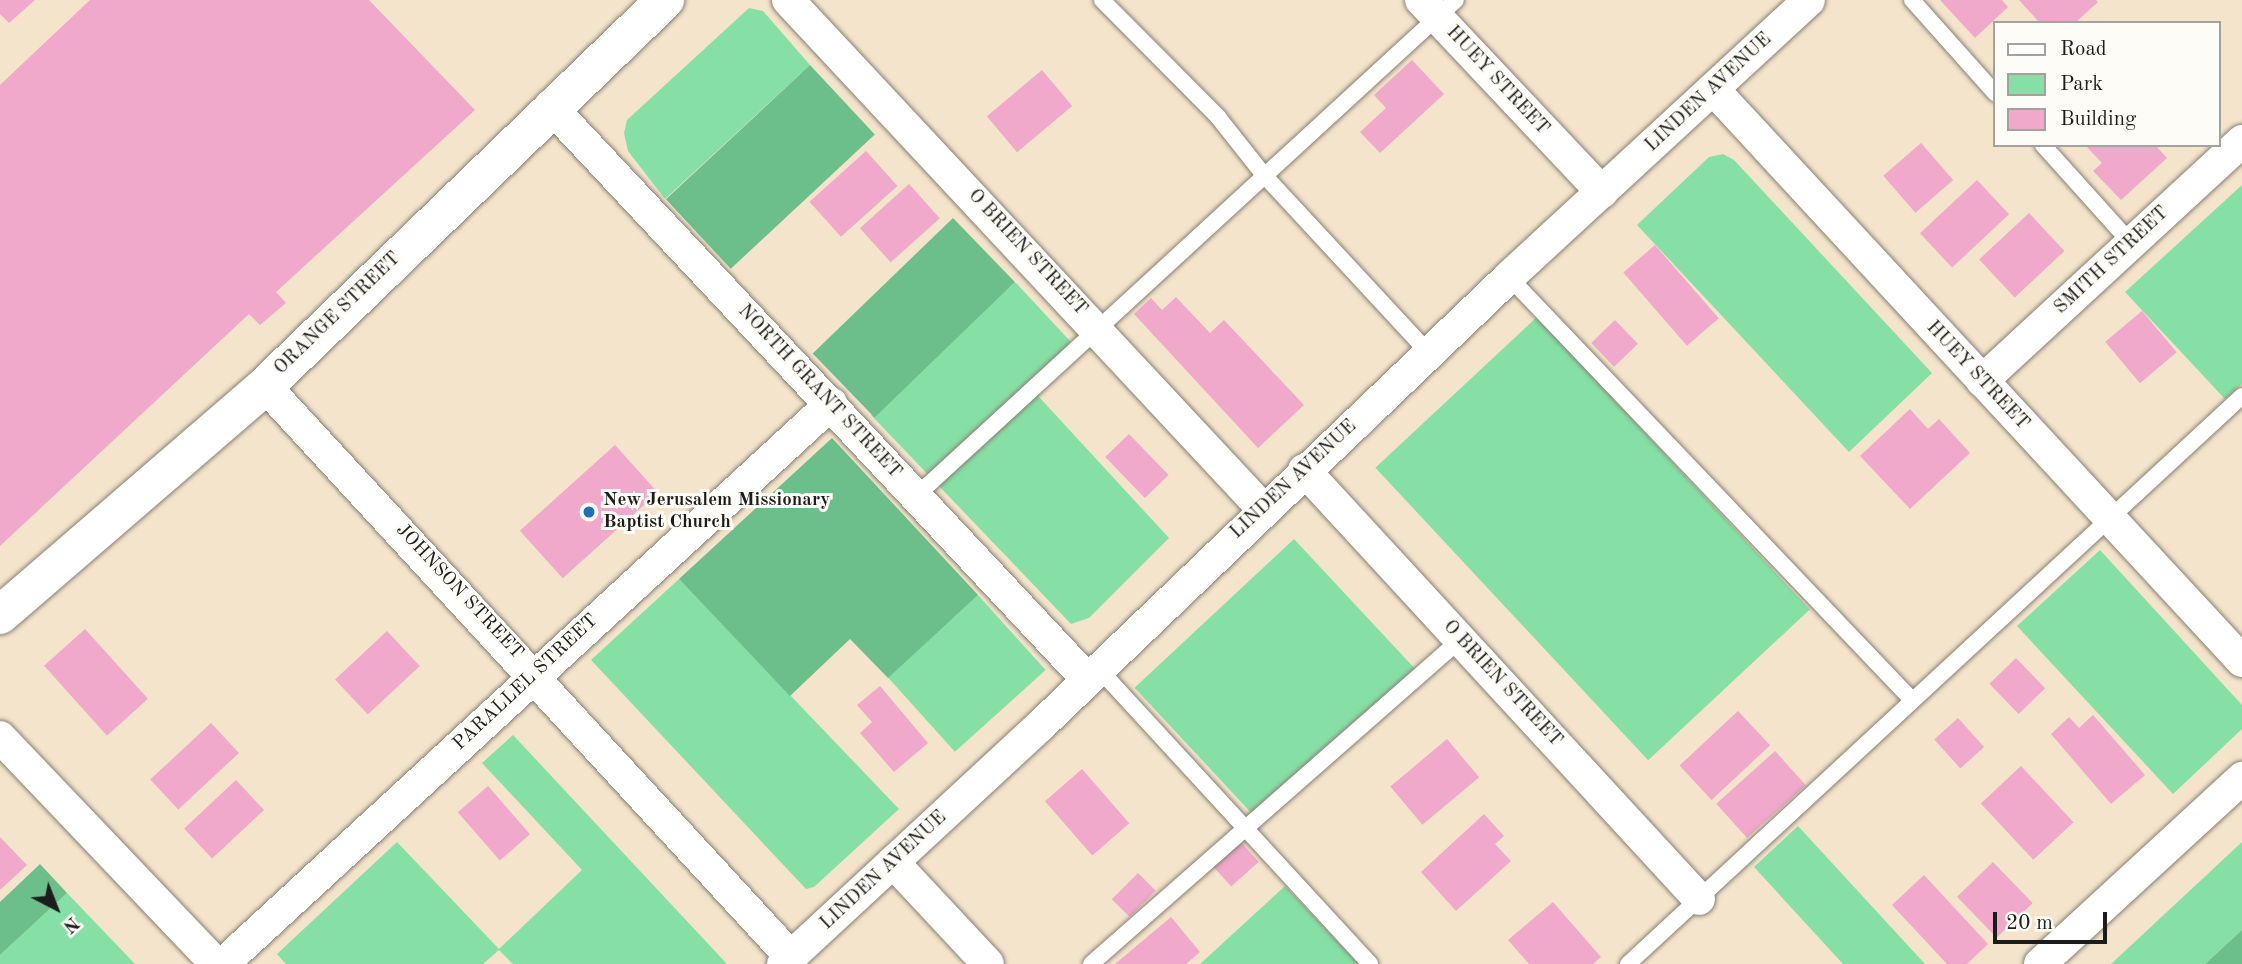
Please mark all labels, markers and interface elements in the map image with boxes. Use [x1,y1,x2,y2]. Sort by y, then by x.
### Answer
legend [1994,21,2221,147]
street label: HUEY STREET [1441,22,1553,140]
street label: LINDEN AVENUE [1641,29,1777,157]
text: Road [2060,39,2107,60]
text: Park [2060,74,2103,95]
text: Building [2060,109,2136,130]
street label: O BRIEN STREET [963,185,1091,321]
street label: SMITH STREET [2050,202,2174,320]
street label: ORANGE STREET [270,248,406,380]
street label: NORTH GRANT STREET [732,300,906,484]
street label: HUEY STREET [1921,317,2033,435]
street label: LINDEN AVENUE [1226,416,1362,544]
place label: New Jerusalem Missionary Baptist Church [603,490,830,534]
marker: New Jerusalem Missionary Baptist Church [581,504,597,520]
street label: JOHNSON STREET [390,520,528,664]
street label: PARALLEL STREET [449,610,603,756]
street label: O BRIEN STREET [1438,616,1566,752]
street label: LINDEN AVENUE [816,807,952,935]
north arrow [21,873,91,943]
scale bar [1997,898,2111,942]
text: N [59,912,82,936]
text: 20 m [2006,913,2053,934]

